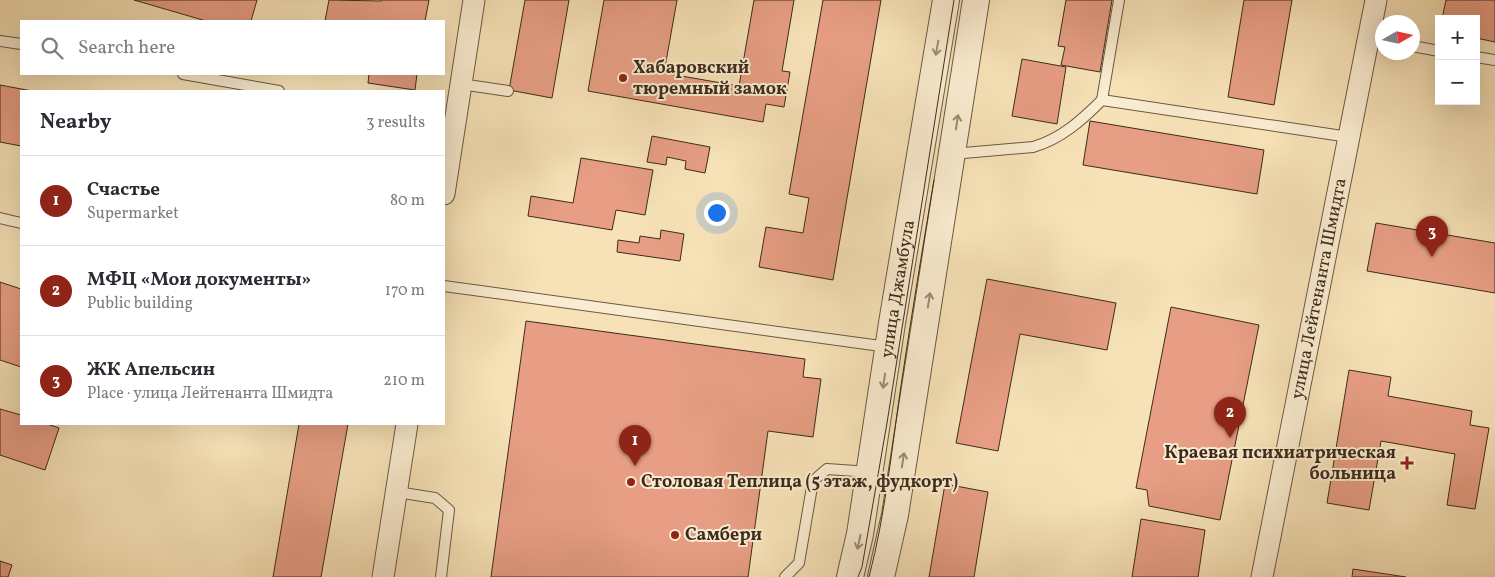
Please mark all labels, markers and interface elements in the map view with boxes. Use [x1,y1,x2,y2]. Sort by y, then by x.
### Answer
north arrow [1375,15,1420,60]
map controls [1435,15,1480,105]
button: + [1435,15,1480,60]
search box [20,20,445,75]
icon: search [38,34,66,62]
text: Search here [78,35,175,61]
one-way arrow [932,40,942,56]
place label: Хабаровский тюремный замок [633,56,787,102]
button: − [1435,60,1480,105]
marker: Хабаровский тюремный замок [617,72,629,84]
text: Nearby [40,108,111,137]
text: 3 results [366,112,425,134]
one-way arrow [953,115,963,131]
street label: улица Лейтенанта Шмидта [1285,176,1353,401]
text: Счастье [87,177,160,203]
text: 1 [53,190,59,212]
text: 80 m [390,190,425,212]
your location [704,200,730,226]
text: Supermarket [87,203,179,225]
pin: 3 [1416,216,1448,257]
street label: улица Джамбула [874,218,922,360]
text: МФЦ «Мои документы» [87,267,311,293]
text: 2 [52,280,60,302]
text: 170 m [385,280,425,302]
one-way arrow [924,292,934,308]
text: Public building [87,293,193,315]
text: ЖК Апельсин [87,357,215,383]
text: 3 [52,370,60,392]
text: 210 m [383,370,425,392]
one-way arrow [879,373,889,389]
text: Place · улица Лейтенанта Шмидта [87,383,333,405]
pin: 2 [1214,397,1246,438]
pin: 1 [619,425,651,466]
place label: Краевая психиатрическая больница [1164,441,1396,487]
one-way arrow [899,453,909,469]
marker: Краевая психиатрическая больница [1400,456,1414,470]
place label: Столовая Теплица (5 этаж, фудкорт) [641,470,958,495]
marker: Столовая Теплица (5 этаж, фудкорт) [625,476,637,488]
place label: Самбери [685,523,762,548]
marker: Самбери [669,529,681,541]
one-way arrow [853,533,863,549]

